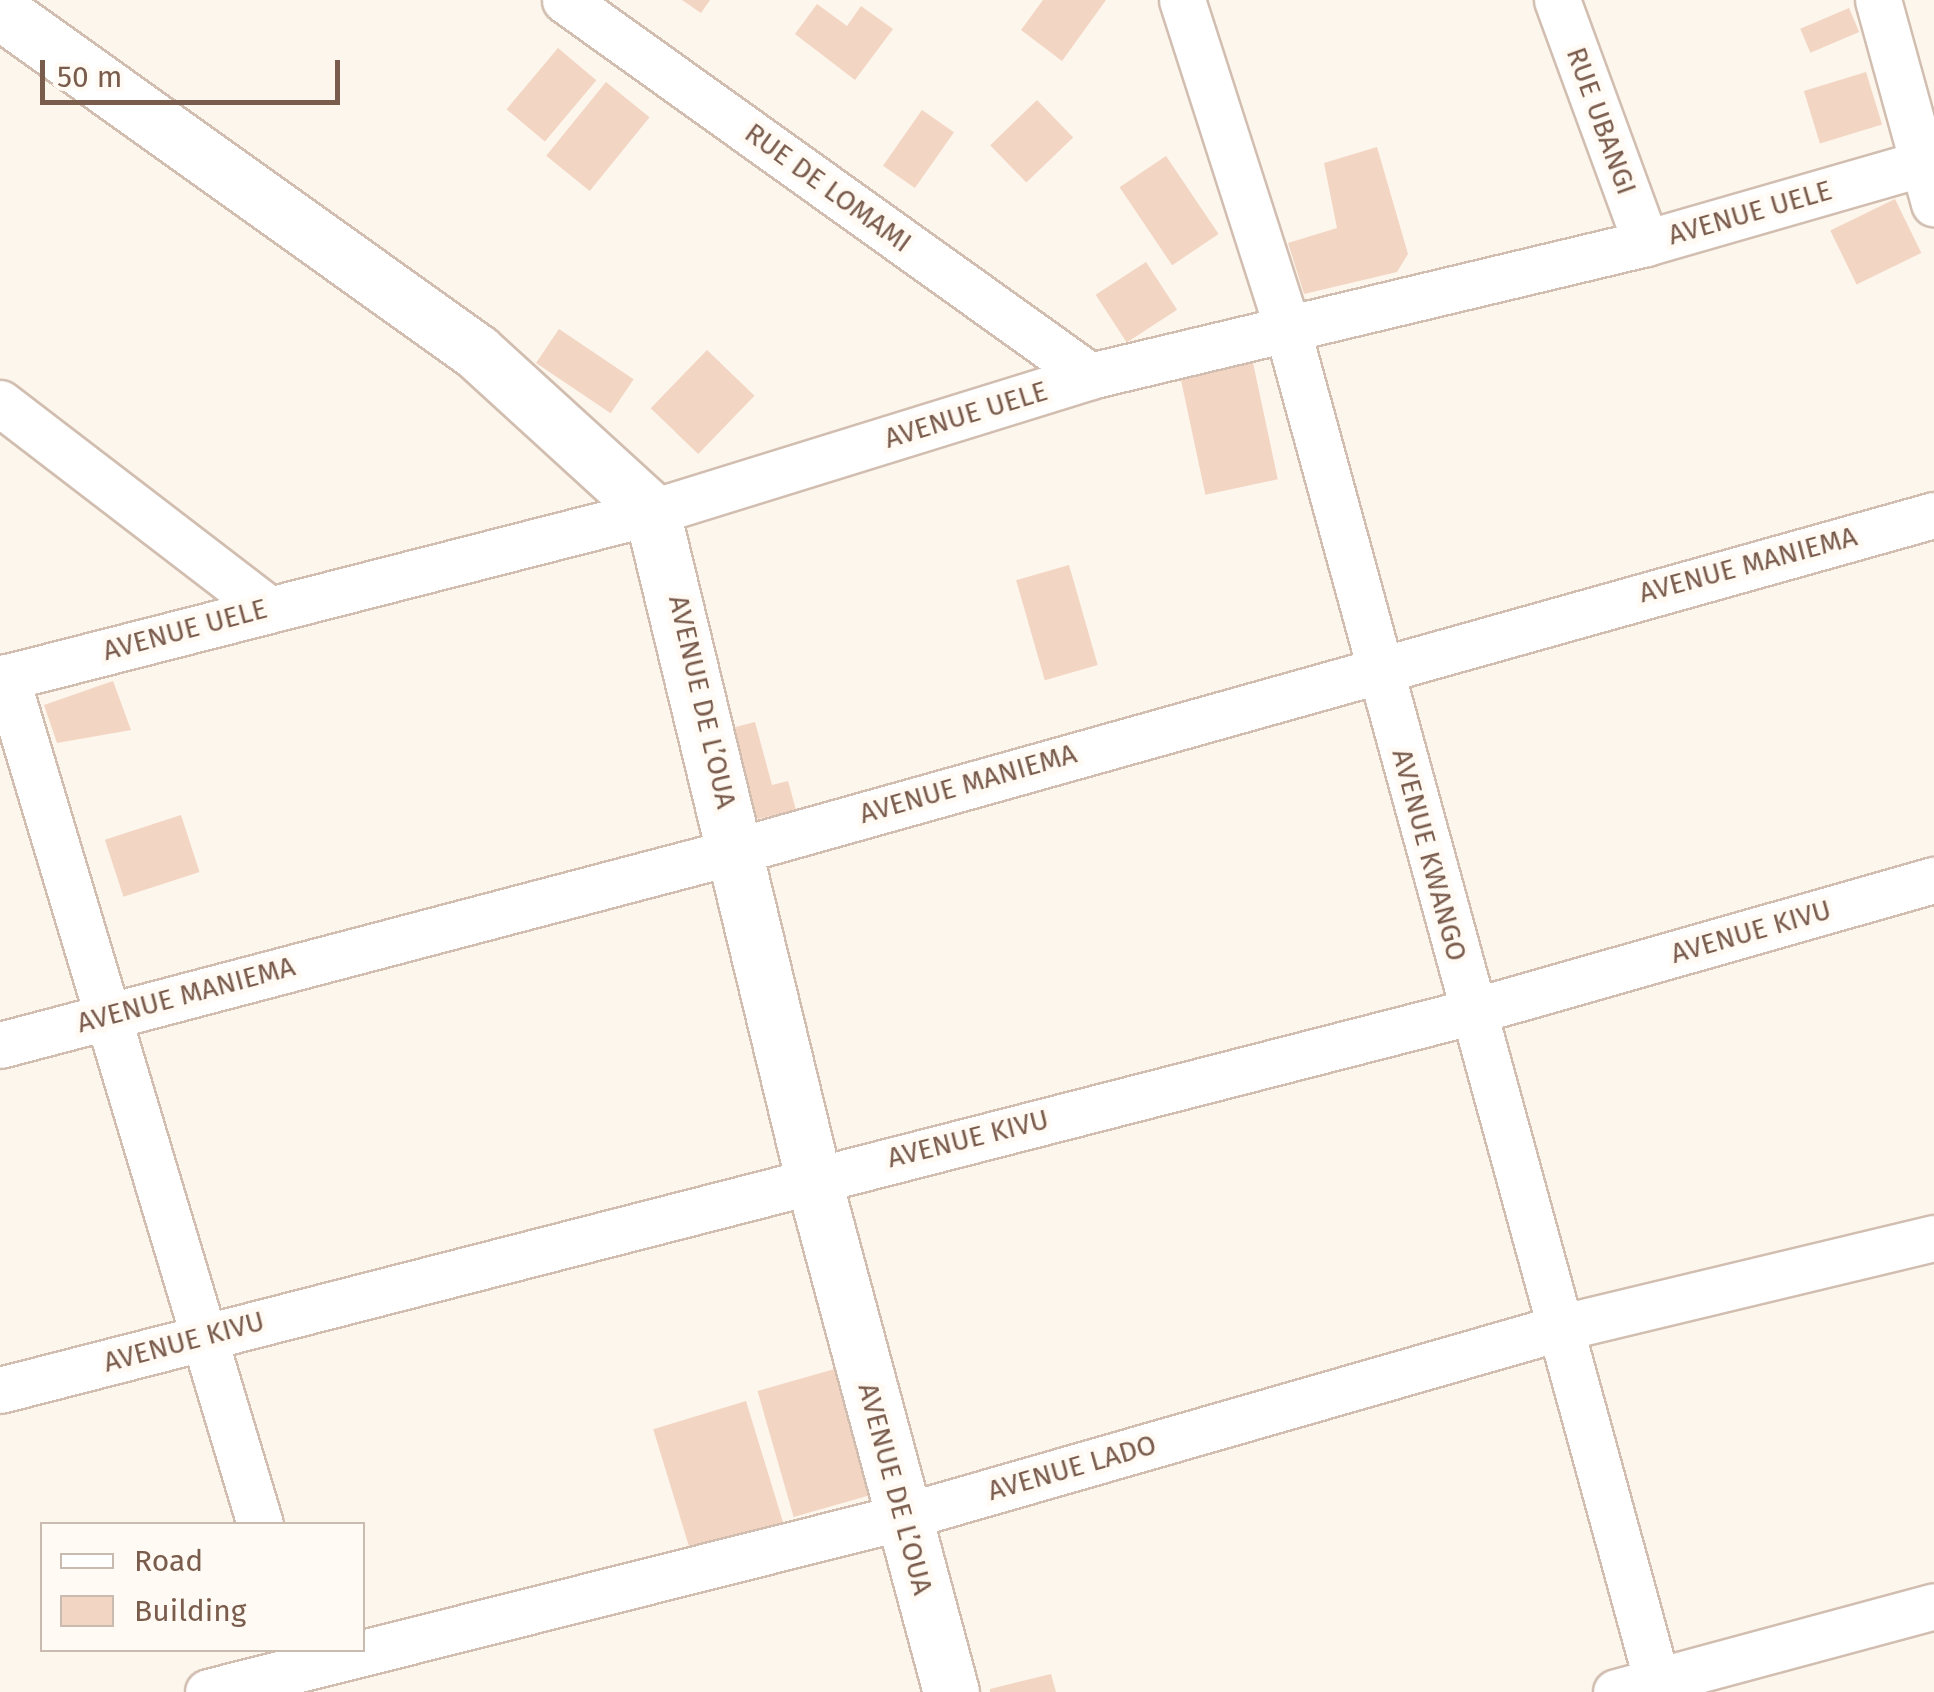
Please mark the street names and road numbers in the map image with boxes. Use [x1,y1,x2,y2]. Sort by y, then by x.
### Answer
street label: RUE UBANGI [1559,43,1643,199]
street label: RUE DE LOMAMI [738,116,918,260]
street label: AVENUE UELE [1664,174,1836,252]
street label: AVENUE UELE [880,374,1052,456]
street label: AVENUE MANIEMA [1635,520,1861,610]
street label: AVENUE UELE [99,592,271,668]
street label: AVENUE DE L’OUA [661,592,743,812]
street label: AVENUE MANIEMA [856,737,1080,831]
street label: AVENUE KWANGO [1385,745,1473,965]
street label: AVENUE KIVU [1667,893,1835,971]
street label: AVENUE MANIEMA [73,950,299,1040]
street label: AVENUE KIVU [884,1103,1052,1175]
street label: AVENUE KIVU [100,1304,268,1380]
street label: AVENUE DE L’OUA [851,1379,939,1599]
street label: AVENUE LADO [984,1428,1160,1508]

